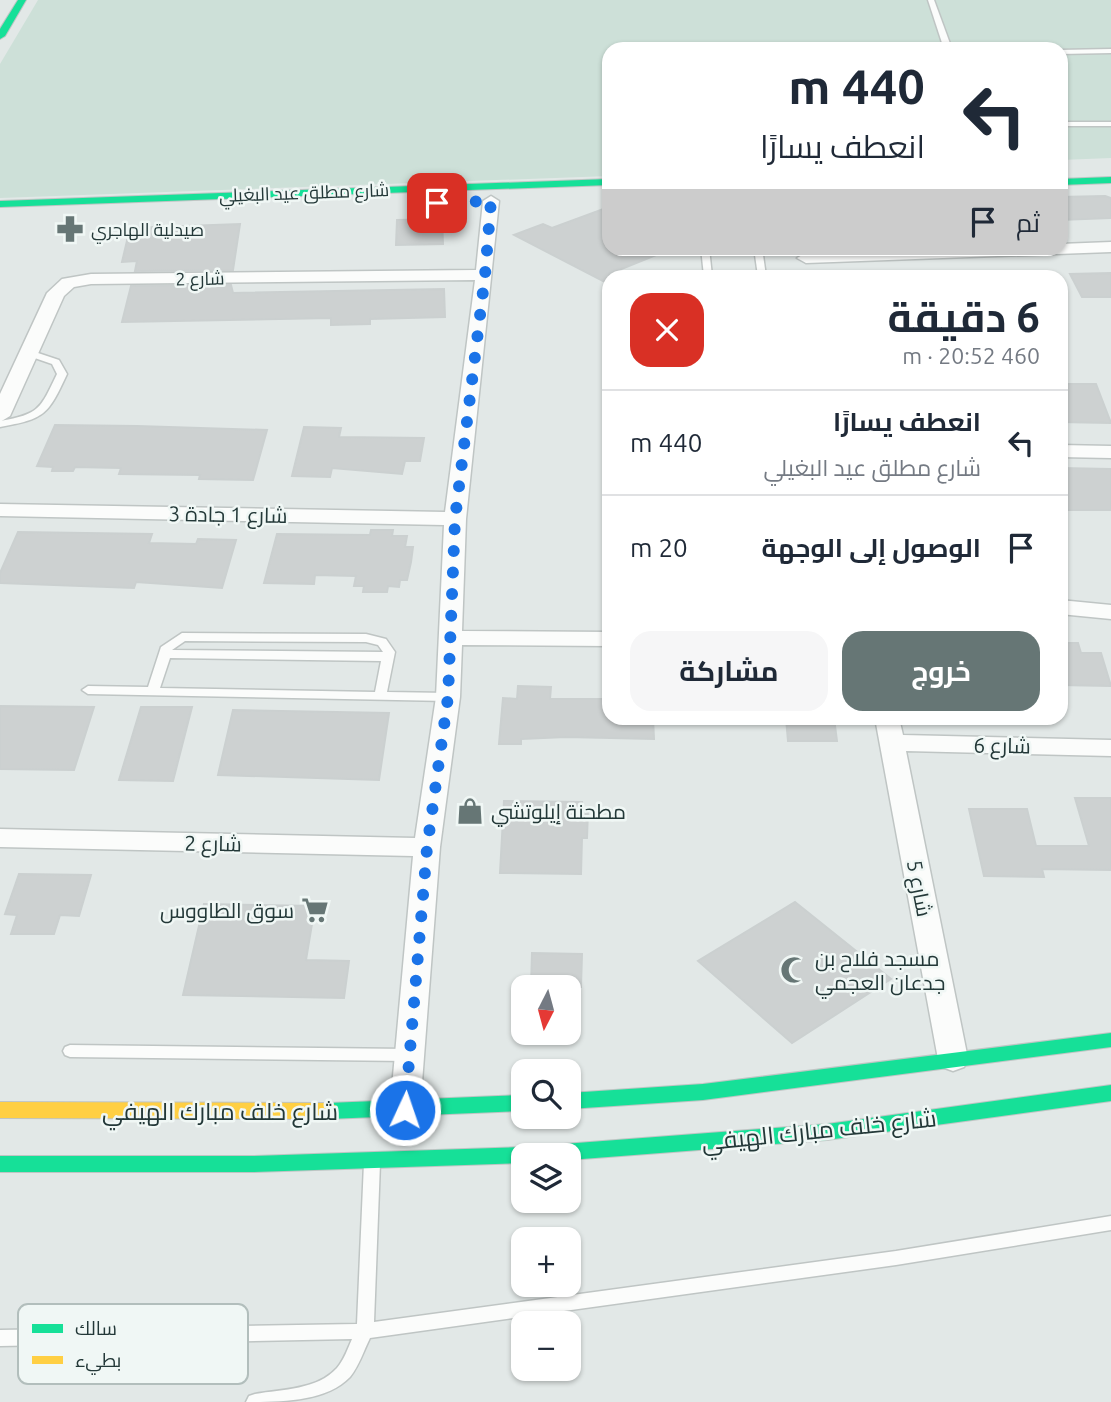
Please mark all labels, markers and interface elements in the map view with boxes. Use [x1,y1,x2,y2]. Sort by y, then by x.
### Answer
text: 440 m [788,58,925,113]
icon: left [949,70,1040,161]
text: انعطف يسارًا [760,128,925,164]
pin [407,173,467,233]
street label: شارع مطلق عيد البغيلي [219,179,390,210]
icon: arrive [418,184,456,222]
icon: arrive [964,203,1002,241]
text: ثم [1016,208,1040,237]
pharmacy icon: صيدلية الهاجري [55,214,85,244]
place label: صيدلية الهاجري [91,219,204,244]
street label: شارع 2 [175,268,225,291]
button: close [630,293,704,367]
text: 6 دقيقة [888,293,1040,340]
text: 460 m · 20:52 [902,343,1040,368]
text: انعطف يسارًا [833,407,981,436]
icon: left [1002,424,1040,462]
text: 440 m [630,428,702,457]
text: شارع مطلق عيد البغيلي [763,455,981,480]
street label: شارع 1 جادة 3 [168,501,288,530]
icon: arrive [1002,529,1040,567]
text: 20 m [630,533,688,562]
text: الوصول إلى الوجهة [762,533,981,562]
button: مشاركة [630,631,828,711]
button: خروج [842,631,1040,711]
street label: شارع 6 [973,733,1031,760]
shop icon: مطحنة إيلوتشي [455,796,485,826]
place label: مطحنة إيلوتشي [491,799,626,827]
street label: شارع 2 [184,831,242,858]
street label: شارع 5 [900,858,937,919]
supermarket icon: سوق الطاووس [300,895,330,925]
place label: سوق الطاووس [160,898,294,924]
place label: مسجد فلاح بن جدعان العجمي [815,946,946,999]
mosque icon: مسجد فلاح بن جدعان العجمي [779,955,809,985]
north arrow [511,975,581,1045]
map controls [511,975,581,1381]
button: search [511,1059,581,1129]
position arrow [368,1073,442,1147]
street label: شارع خلف مبارك الهيفي [102,1098,338,1131]
street label: شارع خلف مبارك الهيفي [700,1104,938,1162]
button: layers [511,1143,581,1213]
button: + [511,1227,581,1297]
legend [18,1304,248,1384]
button: − [511,1311,581,1381]
text: سالك [75,1317,117,1339]
text: بطيء [75,1349,121,1375]

